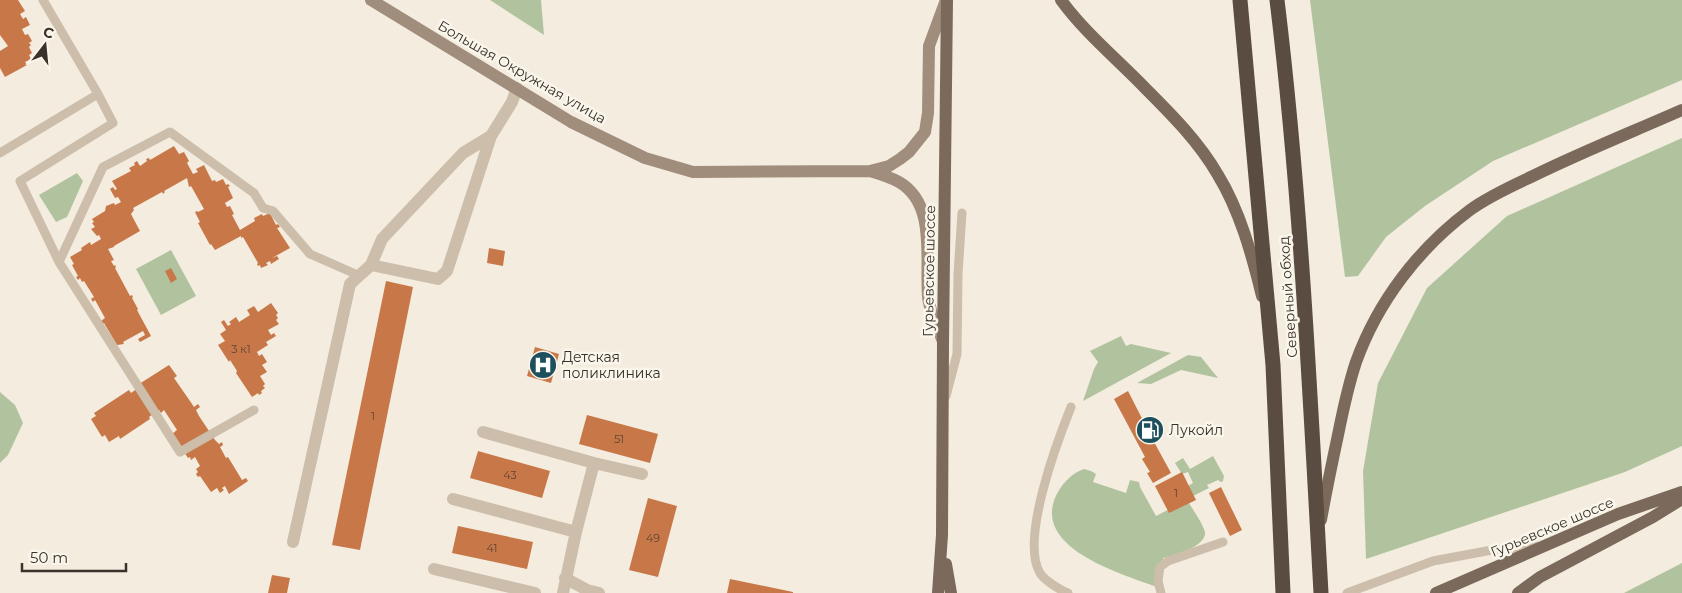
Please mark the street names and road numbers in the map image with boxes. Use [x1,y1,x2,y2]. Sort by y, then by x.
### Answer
street label: Большая Окружная улица [435,16,609,128]
street label: Гурьевское шоссе [919,205,939,337]
street label: Северный обход [1275,236,1301,358]
street label: Гурьевское шоссе [1488,493,1616,561]

